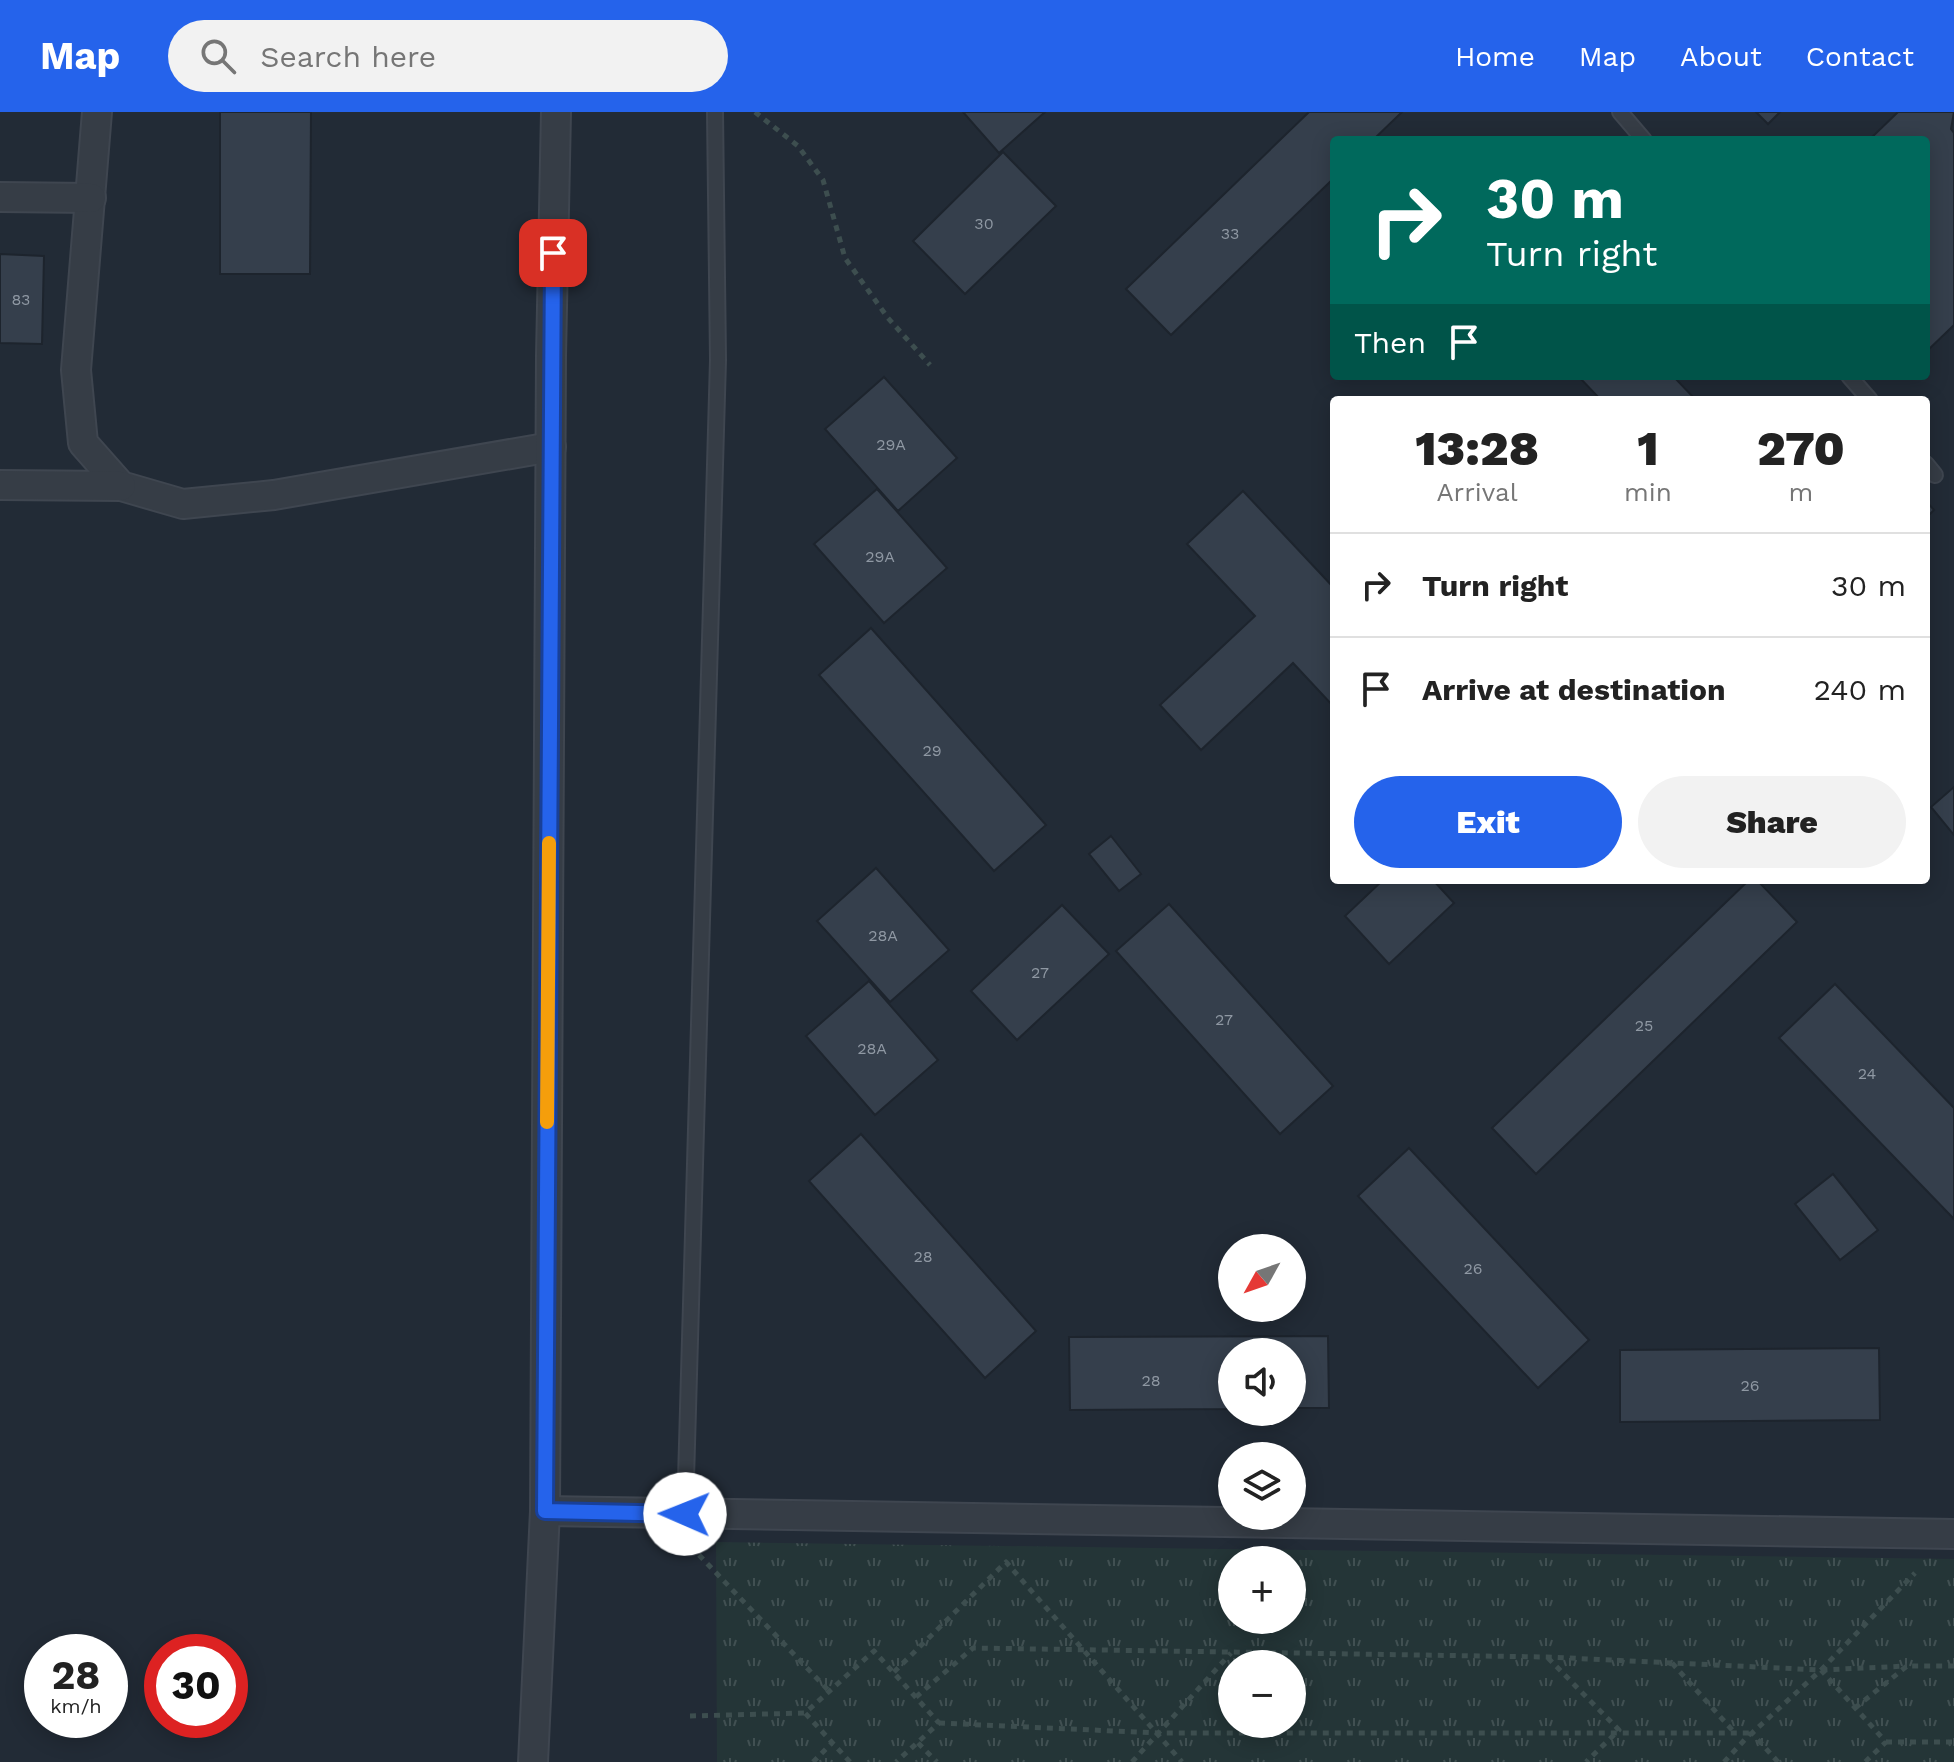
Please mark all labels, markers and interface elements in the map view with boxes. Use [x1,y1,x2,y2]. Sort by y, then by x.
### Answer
search box [168,20,728,92]
text: Map [40,34,120,78]
icon: search [196,34,240,78]
text: Search here [260,39,436,74]
text: Home [1455,40,1535,73]
text: Map [1579,40,1636,73]
text: About [1680,40,1762,73]
text: Contact [1806,40,1914,73]
text: 30 m [1486,166,1624,232]
icon: right [1354,168,1458,272]
house number: 30 [974,214,994,233]
pin [519,219,587,287]
house number: 33 [1221,224,1239,243]
icon: arrive [531,231,575,275]
text: Turn right [1486,233,1657,275]
house number: 83 [12,290,30,309]
icon: arrive [1442,320,1486,364]
text: Then [1354,325,1426,360]
text: 13:28 [1415,420,1539,477]
text: 1 [1637,420,1659,477]
text: 270 [1757,420,1845,477]
house number: 29A [876,435,906,454]
text: Arrival [1436,477,1518,507]
text: min [1624,477,1672,507]
text: m [1789,477,1813,507]
house number: 29A [865,547,895,566]
icon: right [1354,563,1398,607]
text: Turn right [1422,568,1568,603]
text: 30 m [1831,568,1906,603]
icon: arrive [1354,667,1398,711]
text: Arrive at destination [1422,672,1726,707]
text: 240 m [1814,672,1906,707]
house number: 29 [922,741,942,760]
button: Exit [1354,776,1622,868]
button: Share [1638,776,1906,868]
house number: 28A [868,926,898,945]
house number: 27 [1031,963,1049,982]
house number: 27 [1215,1010,1233,1029]
house number: 25 [1635,1016,1653,1035]
house number: 28A [857,1039,887,1058]
house number: 24 [1858,1064,1877,1083]
north arrow [1218,1234,1306,1322]
map controls [1218,1234,1306,1738]
house number: 28 [913,1247,933,1266]
house number: 26 [1463,1259,1483,1278]
button: sound [1218,1338,1306,1426]
house number: 28 [1141,1371,1161,1390]
house number: 26 [1740,1376,1760,1395]
button: layers [1218,1442,1306,1530]
position arrow [643,1472,727,1556]
button: + [1218,1546,1306,1634]
speed limit sign: 30 [144,1634,248,1738]
button: − [1218,1650,1306,1738]
text: 28 [52,1652,100,1699]
text: km/h [50,1694,102,1718]

